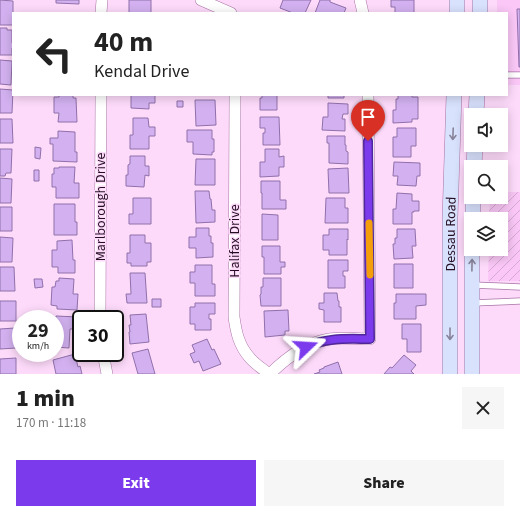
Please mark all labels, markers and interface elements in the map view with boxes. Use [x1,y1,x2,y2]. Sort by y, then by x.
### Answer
text: 40 m [94,22,153,62]
icon: left [28,28,80,80]
text: Kendal Drive [94,59,189,84]
pin [351,100,385,141]
icon: arrive [357,106,379,128]
map controls [464,108,508,256]
button: sound [464,108,508,152]
one-way arrow [449,127,456,140]
street label: Marlborough Drive [91,153,111,261]
button: search [464,160,508,204]
street label: Dessau Road [441,196,462,271]
street label: Halifax Drive [225,204,245,278]
button: layers [464,212,508,256]
one-way arrow [468,259,476,272]
speed limit sign: 30 [72,310,124,362]
text: 29 [27,317,49,345]
position arrow [285,326,327,368]
one-way arrow [446,327,454,340]
text: km/h [27,339,49,353]
text: 1 min [16,381,75,416]
button: close [462,387,504,429]
text: 170 m · 11:18 [16,414,86,432]
button: Exit [16,460,256,506]
button: Share [264,460,504,506]

